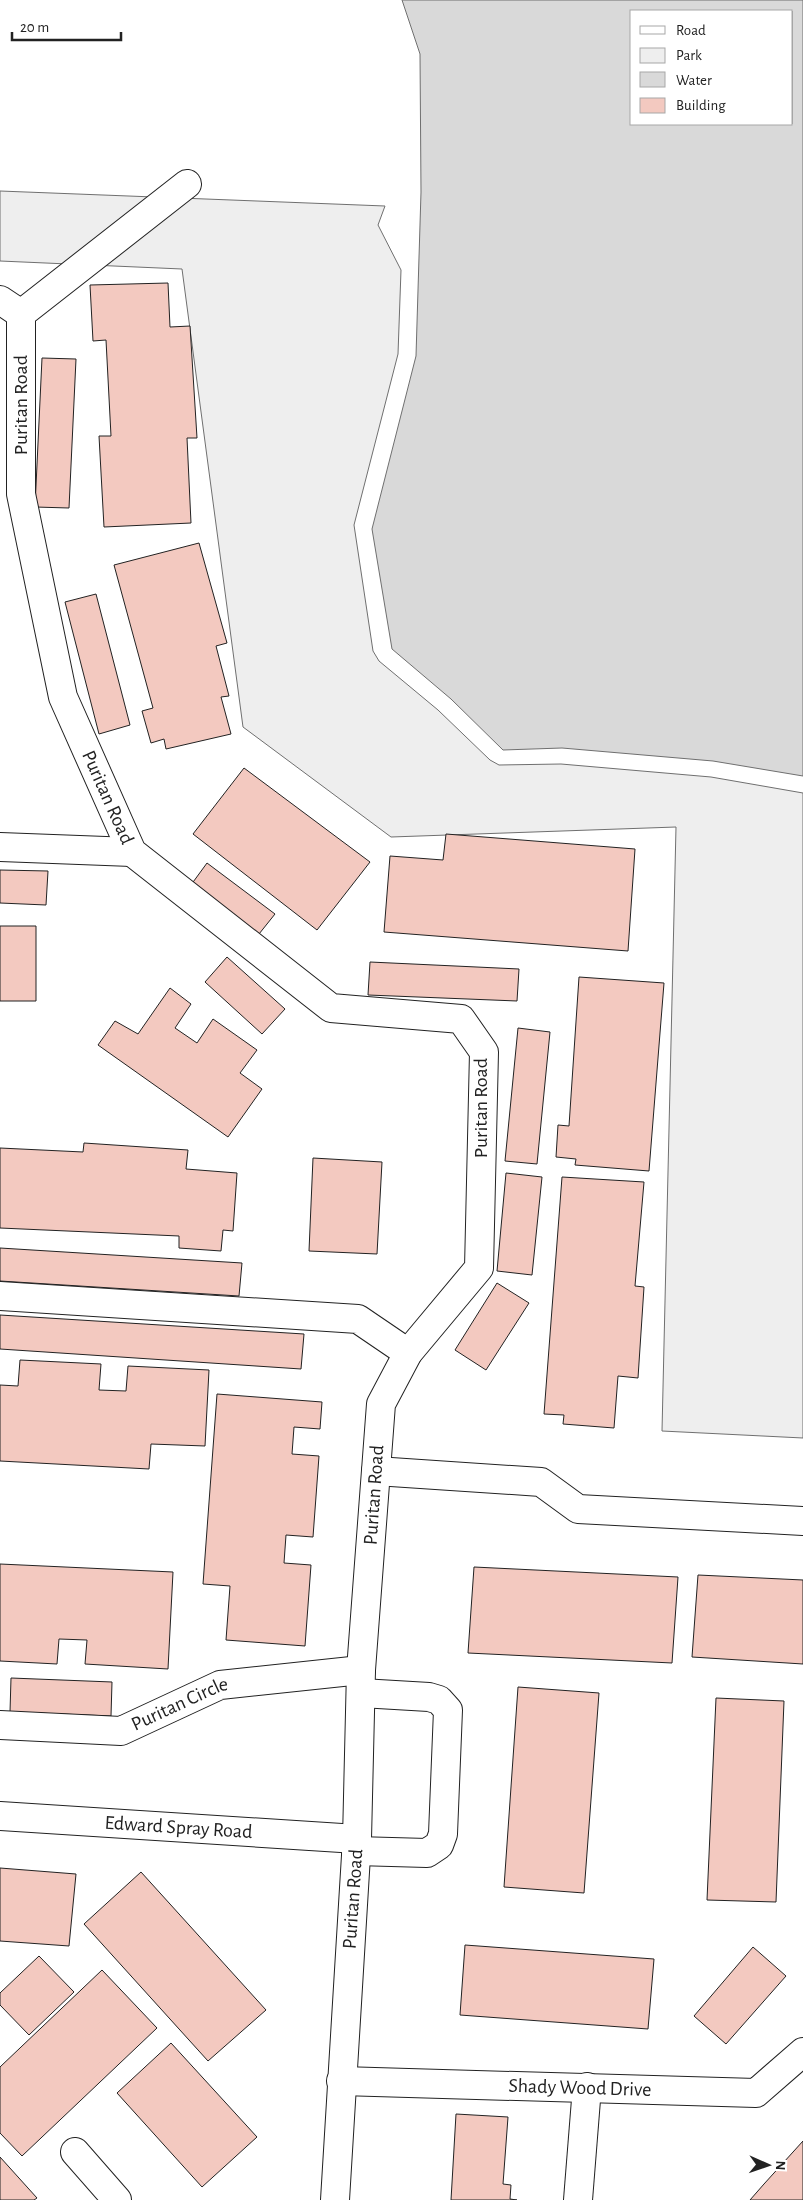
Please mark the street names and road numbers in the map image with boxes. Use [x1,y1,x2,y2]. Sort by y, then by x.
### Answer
street label: Puritan Road [11,355,31,455]
street label: Puritan Road [78,747,137,847]
street label: Puritan Road [471,1058,491,1158]
street label: Puritan Road [361,1444,387,1546]
street label: Puritan Circle [128,1674,229,1735]
street label: Edward Spray Road [104,1813,253,1842]
street label: Puritan Road [340,1848,366,1950]
street label: Shady Wood Drive [508,2076,652,2100]

